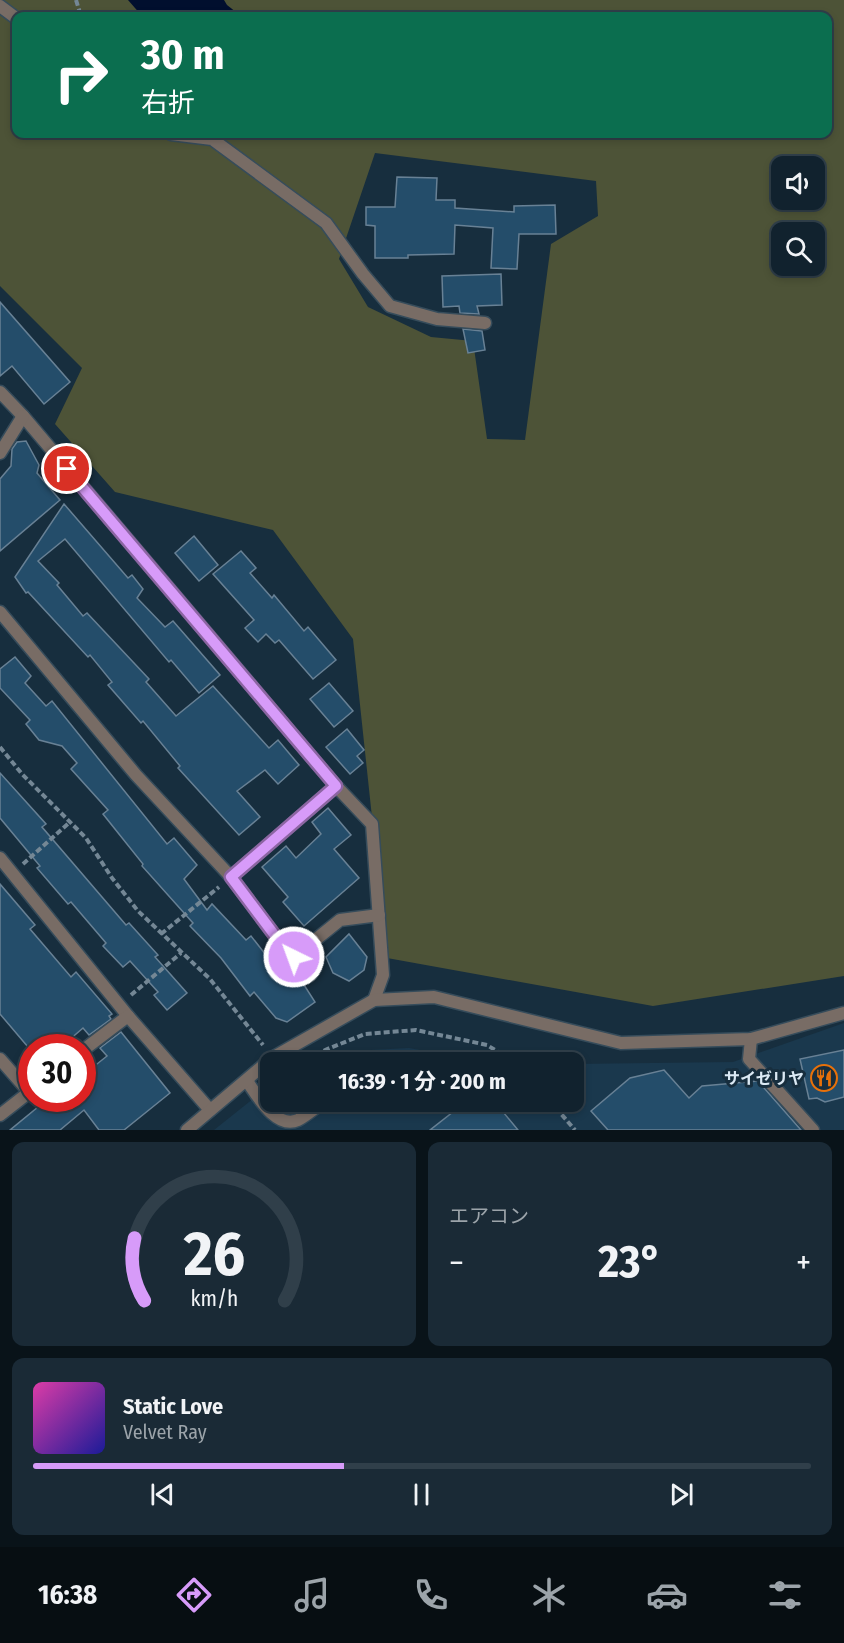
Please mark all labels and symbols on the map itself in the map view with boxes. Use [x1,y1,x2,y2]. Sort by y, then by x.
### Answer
pin [41,443,92,494]
position arrow [262,925,326,989]
speed limit sign: 30 [18,1034,96,1112]
restaurant icon: サイゼリヤ [809,1063,839,1093]
place label: サイゼリヤ [724,1069,804,1088]

